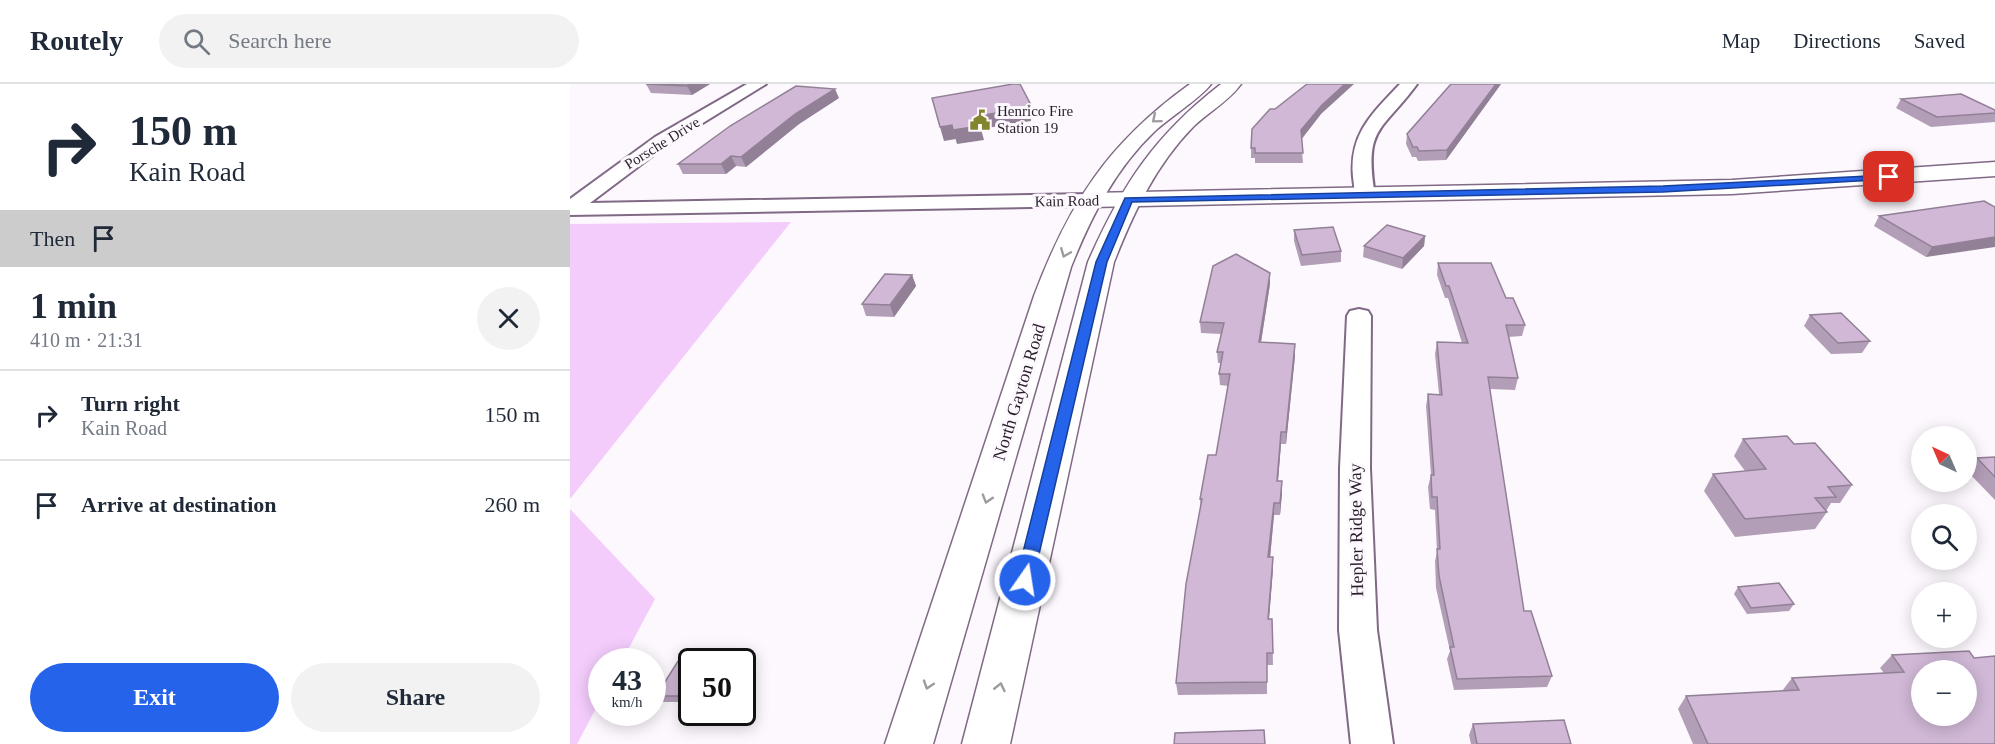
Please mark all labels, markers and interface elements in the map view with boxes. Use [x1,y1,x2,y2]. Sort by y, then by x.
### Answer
search box [159,14,579,68]
text: Routely [30,25,123,56]
icon: search [180,25,213,58]
text: Search here [228,28,332,53]
text: Map [1722,29,1760,53]
text: Directions [1793,29,1881,53]
text: Saved [1914,29,1965,53]
place label: Henrico Fire Station 19 [997,103,1074,136]
icon: right [30,108,108,186]
text: 150 m [129,108,238,154]
public building icon: Henrico Fire Station 19 [968,108,992,132]
one-way arrow [1151,112,1162,123]
street label: Porsche Drive [622,113,703,172]
pin [1863,151,1914,202]
text: Kain Road [129,157,245,187]
icon: arrive [1872,160,1905,193]
street label: Kain Road [1035,192,1100,210]
icon: arrive [87,222,120,255]
text: Then [30,226,75,251]
one-way arrow [1060,247,1072,258]
text: 1 min [30,286,117,326]
button: close [477,287,540,350]
street label: North Gayton Road [989,321,1049,463]
text: 410 m · 21:31 [30,329,143,351]
text: Turn right [81,391,180,416]
icon: right [30,399,63,432]
text: 150 m [484,402,540,427]
text: Kain Road [81,417,167,439]
north arrow [1911,426,1977,492]
map controls [1911,426,1977,726]
street label: Hepler Ridge Way [1345,463,1367,597]
icon: arrive [30,489,63,522]
text: Arrive at destination [81,492,277,517]
text: 260 m [484,492,540,517]
one-way arrow [982,493,994,504]
button: search [1911,504,1977,570]
position arrow [993,548,1057,612]
button: + [1911,582,1977,648]
speed limit sign: 50 [678,648,756,726]
button: − [1911,660,1977,726]
button: Exit [30,663,279,732]
button: Share [291,663,540,732]
text: 43 [612,663,642,696]
one-way arrow [923,679,935,690]
one-way arrow [992,682,1005,692]
text: km/h [612,694,642,710]

